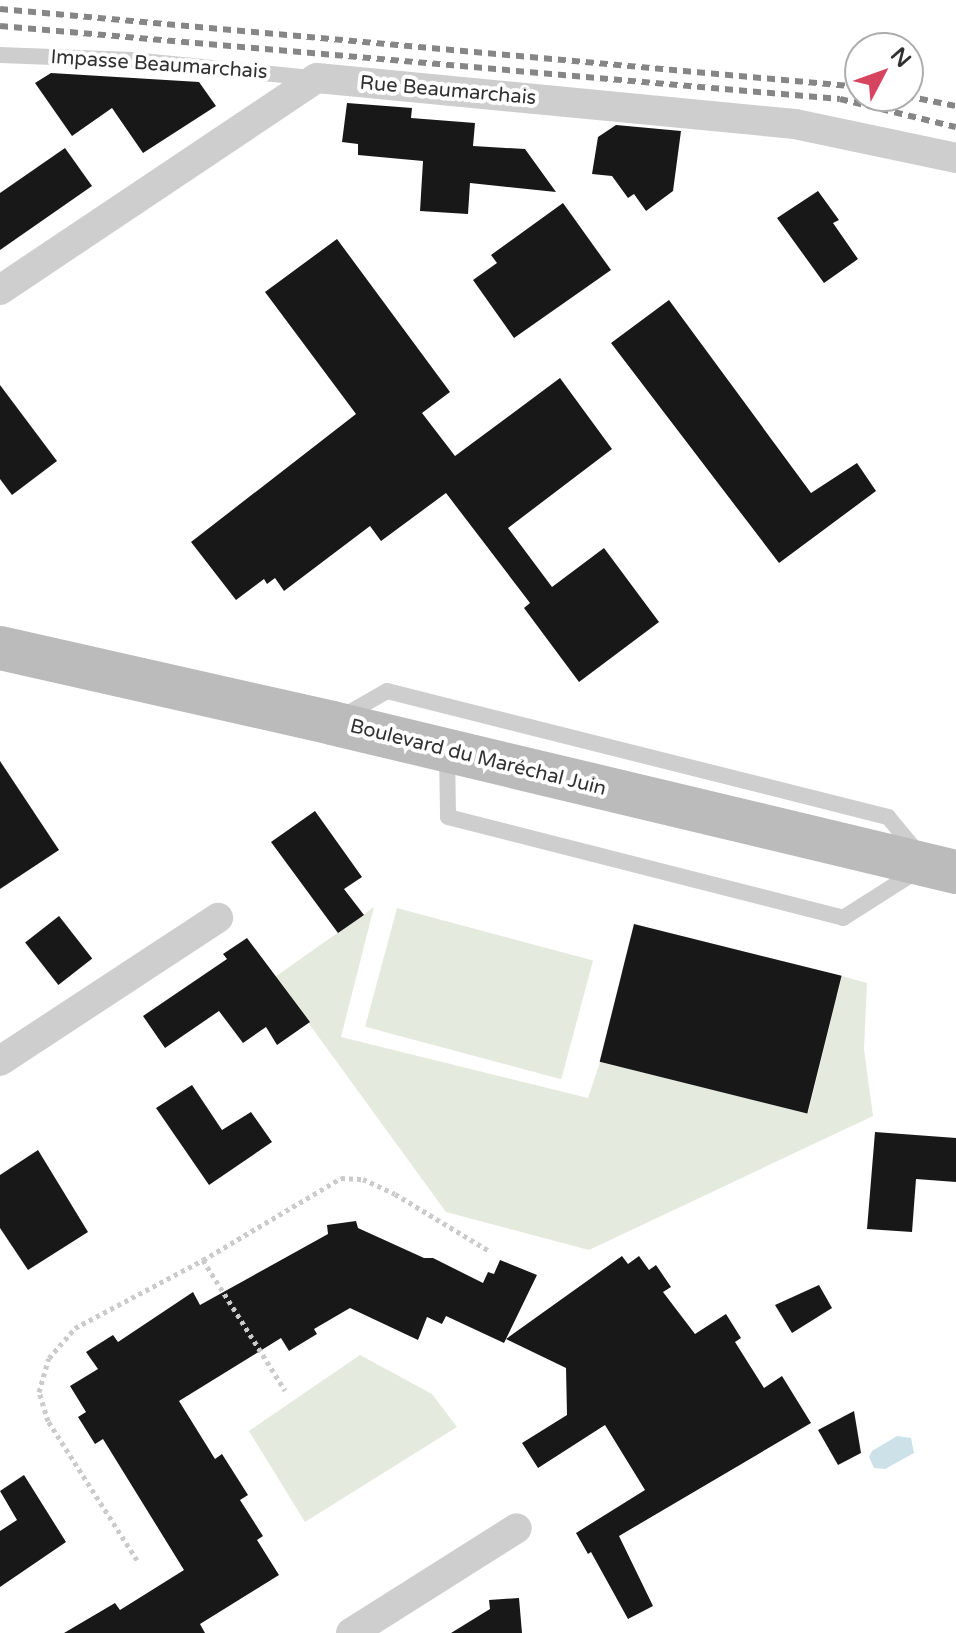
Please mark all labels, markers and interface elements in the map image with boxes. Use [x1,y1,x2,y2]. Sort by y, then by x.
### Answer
north arrow [844,32,924,112]
text: N [885,42,916,73]
street label: Impasse Beaumarchais [50,45,268,85]
street label: Rue Beaumarchais [359,71,537,111]
street label: Boulevard du Maréchal Juin [347,715,609,801]

